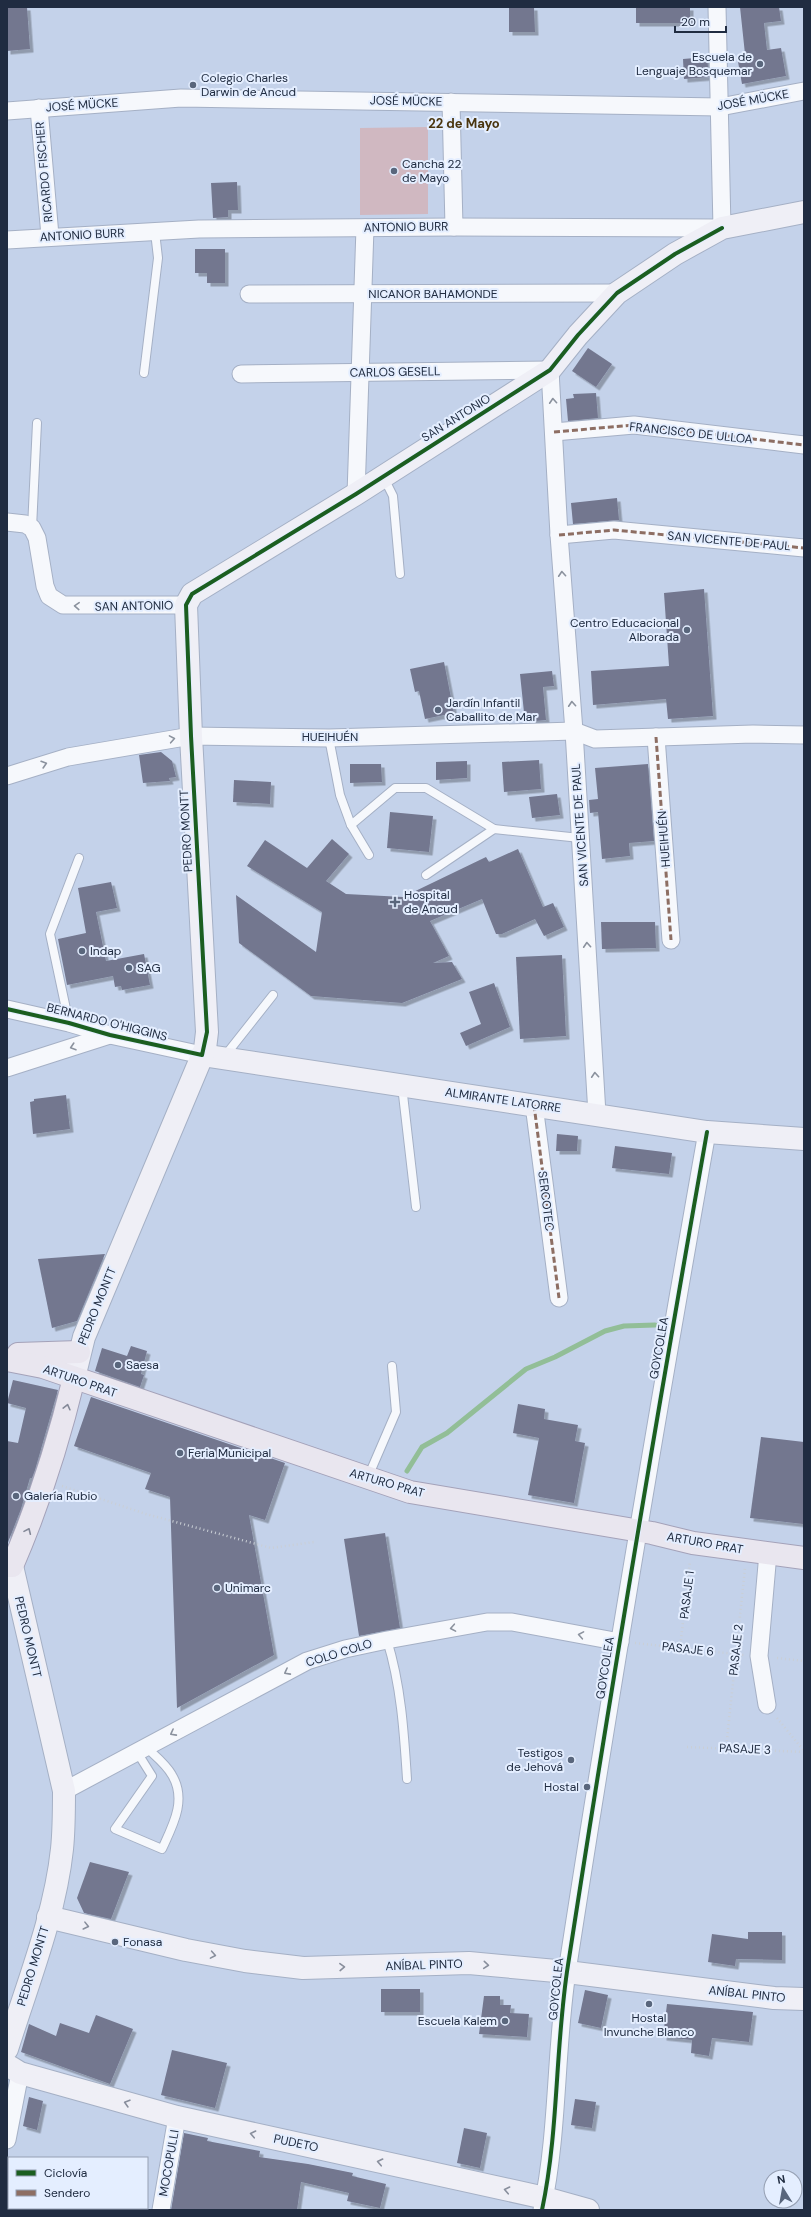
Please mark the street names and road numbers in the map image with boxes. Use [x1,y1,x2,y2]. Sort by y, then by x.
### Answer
street label: JOSÉ MÜCKE [716,86,790,114]
street label: JOSÉ MÜCKE [370,92,443,110]
street label: JOSÉ MÜCKE [45,94,119,116]
street label: RICARDO FISCHER [32,121,56,223]
street label: ANTONIO BURR [363,218,449,236]
street label: ANTONIO BURR [39,225,125,245]
street label: NICANOR BAHAMONDE [368,286,498,302]
street label: CARLOS GESELL [349,363,441,381]
street label: SAN ANTONIO [418,390,494,446]
street label: FRANCISCO DE ULLOA [629,419,753,447]
street label: SAN VICENTE DE PAUL [667,528,791,554]
street label: SAN ANTONIO [95,597,173,615]
street label: HUEIHUÉN [302,729,358,745]
street label: SAN VICENTE DE PAUL [568,763,592,887]
street label: PEDRO MONTT [176,789,196,873]
street label: HUEIHUÉN [654,810,674,868]
street label: BERNARDO O'HIGGINS [45,999,169,1045]
street label: ALMIRANTE LATORRE [444,1084,562,1116]
street label: SERCOTEC [534,1170,558,1232]
street label: PEDRO MONTT [74,1264,120,1347]
street label: GOYCOLEA [646,1315,672,1380]
street label: ARTURO PRAT [41,1361,119,1401]
street label: ARTURO PRAT [348,1465,427,1501]
street label: ARTURO PRAT [666,1528,745,1558]
street label: PASAJE 1 [676,1570,698,1620]
street label: PEDRO MONTT [11,1595,45,1679]
street label: PASAJE 2 [725,1623,747,1677]
street label: COLO COLO [304,1635,374,1671]
street label: GOYCOLEA [592,1636,618,1700]
street label: PASAJE 6 [661,1638,715,1660]
street label: PASAJE 3 [719,1740,771,1758]
street label: PEDRO MONTT [13,1924,53,2008]
street label: ANÍBAL PINTO [385,1956,463,1974]
street label: GOYCOLEA [545,1957,567,2021]
street label: ANÍBAL PINTO [708,1982,786,2006]
street label: MOCOPULLI [155,2128,183,2198]
street label: PUDETO [272,2130,320,2156]

